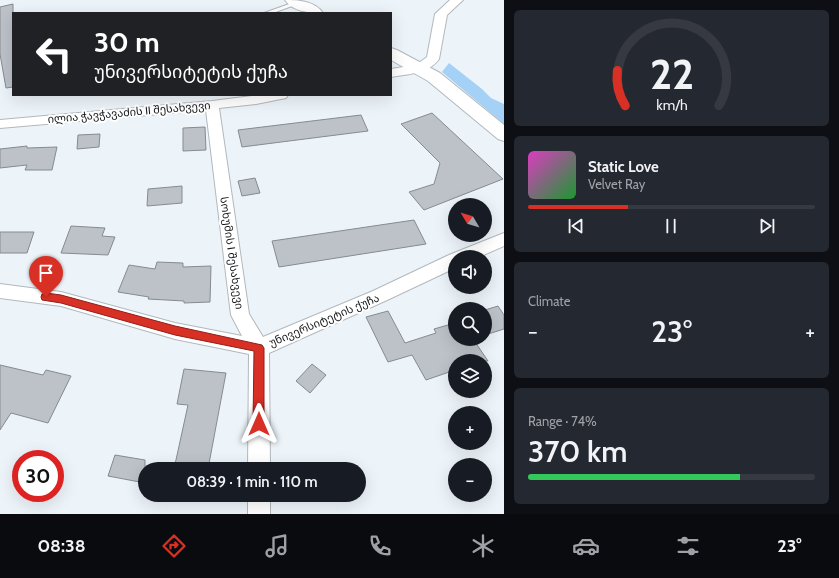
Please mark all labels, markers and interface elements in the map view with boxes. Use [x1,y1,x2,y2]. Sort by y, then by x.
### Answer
text: 30 m [94,25,160,59]
icon: left [28,28,80,80]
text: 22 [649,49,694,99]
text: უნივერსიტეტის ქუჩა [94,61,288,83]
text: km/h [656,96,687,114]
street label: ილია ჭავჭავაძის II შესახვევი [47,98,211,126]
text: Static Love [588,158,659,176]
text: Velvet Ray [588,176,645,192]
street label: სოხუმის I შესახვევი [217,196,247,310]
north arrow [448,198,492,242]
map controls [448,198,492,502]
icon: previous [565,215,587,237]
icon: pause [660,215,682,237]
icon: next [756,215,778,237]
button: sound [448,250,492,294]
pin [29,256,63,297]
icon: arrive [35,262,57,284]
street label: უნივერსიტეტის ქუჩა [267,290,381,350]
text: Climate [528,293,570,309]
button: search [448,302,492,346]
text: 23° [651,313,692,350]
text: − [528,318,538,345]
text: + [805,318,815,345]
button: layers [448,354,492,398]
position arrow [238,403,280,445]
button: + [448,406,492,450]
text: Range · 74% [528,413,597,429]
text: 370 km [528,433,627,470]
speed limit sign: 30 [12,450,64,502]
button: − [448,458,492,502]
text: 08:39 · 1 min · 110 m [186,473,318,491]
icon: directions [160,532,188,560]
icon: music [263,532,291,560]
icon: phone [366,532,394,560]
icon: climate [469,532,497,560]
icon: car [572,532,600,560]
icon: filters [674,532,702,560]
text: 08:38 [37,535,86,557]
text: 23° [777,535,802,557]

